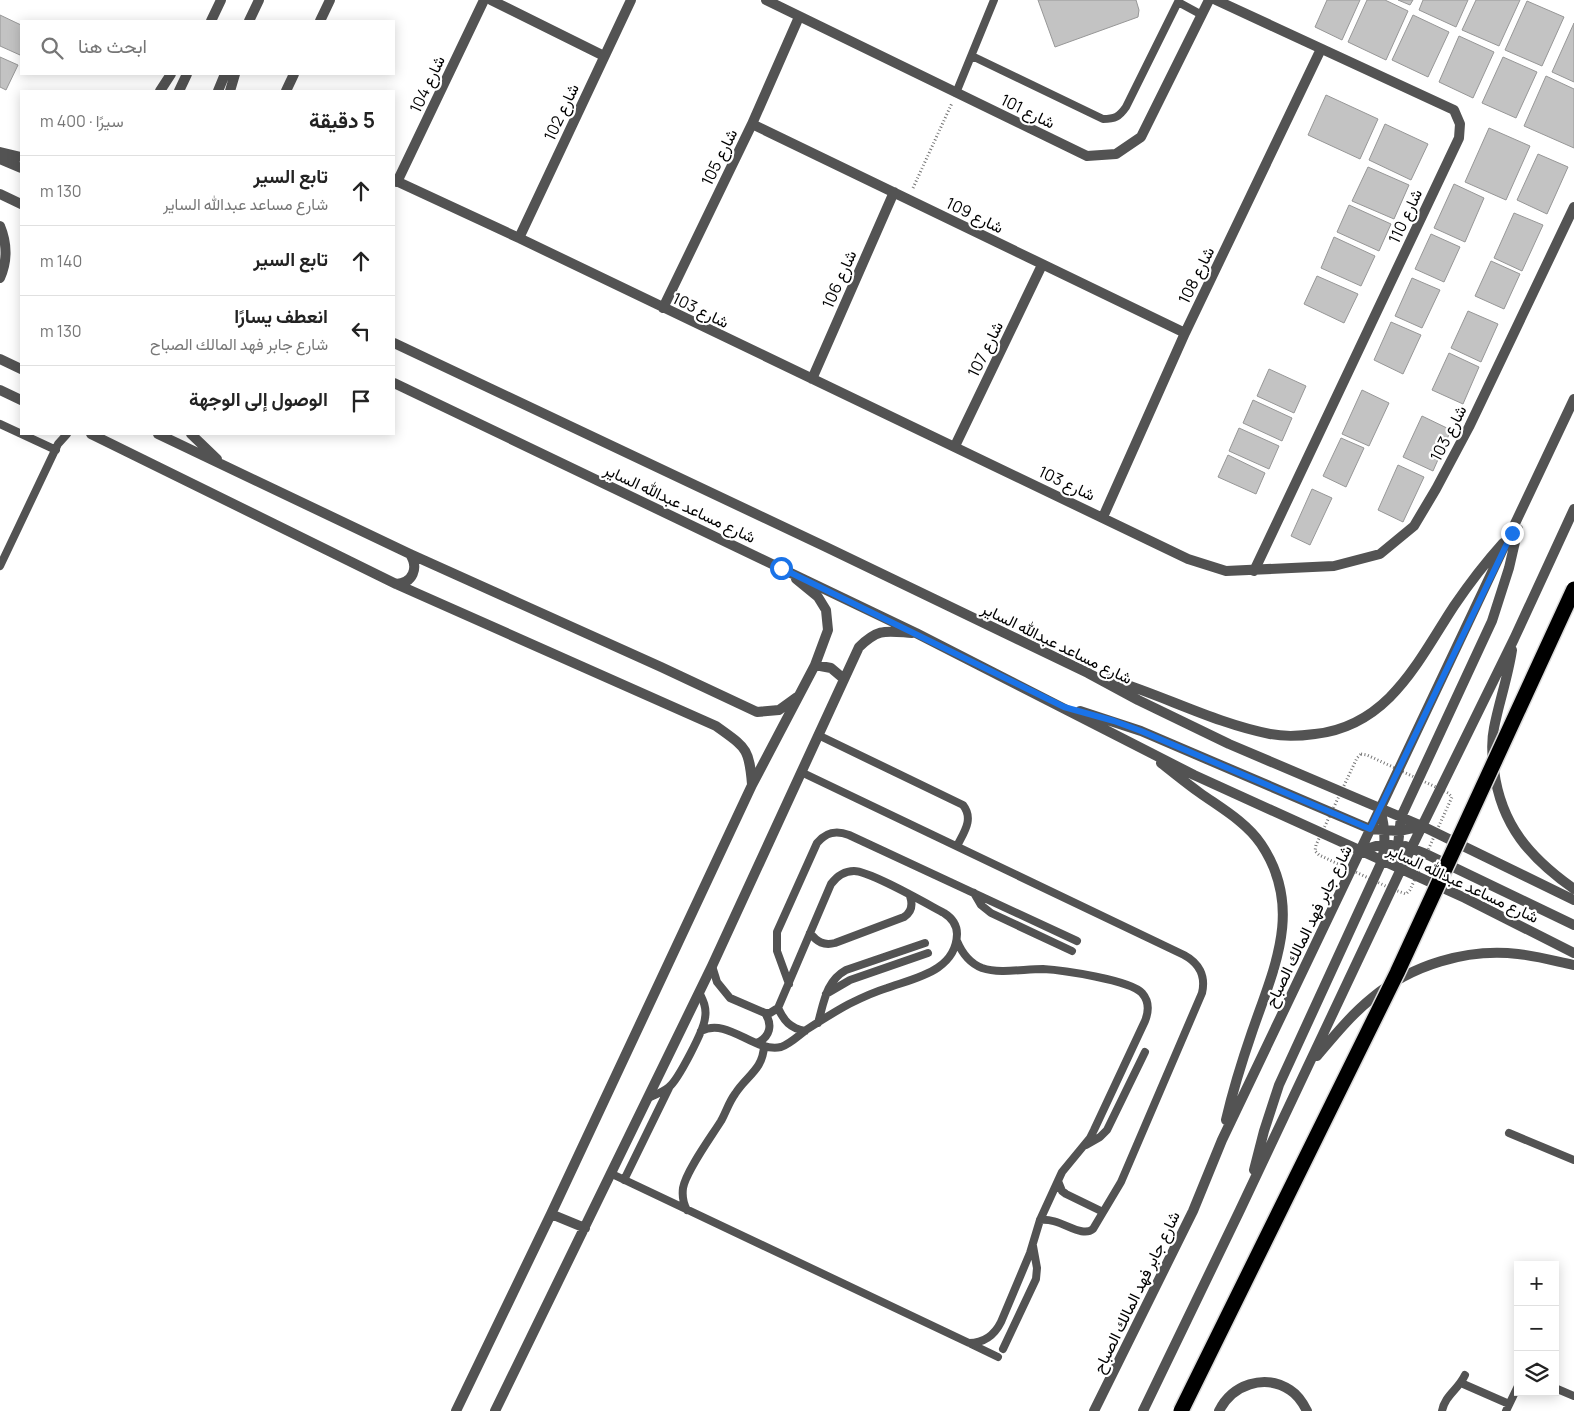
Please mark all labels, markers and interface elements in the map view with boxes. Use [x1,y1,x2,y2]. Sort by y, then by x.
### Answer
search box [20,20,395,75]
text: ابحث هنا [78,33,147,59]
icon: search [38,34,66,62]
street label: شارع 104 [404,52,451,117]
street label: شارع 102 [538,80,585,144]
street label: شارع 101 [997,88,1059,134]
text: 5 دقيقة [309,106,375,134]
text: سيرًا · 400 m [40,110,124,132]
street label: شارع 105 [696,125,743,190]
text: تابع السير [253,163,328,189]
icon: ahead [347,177,375,205]
text: 130 m [40,180,82,202]
street label: شارع 110 [1383,185,1428,247]
street label: شارع 109 [942,192,1007,239]
text: شارع مساعد عبدالله الساير [163,193,328,215]
street label: شارع 108 [1173,243,1220,308]
text: تابع السير [253,246,328,272]
icon: ahead [347,247,375,275]
street label: شارع 106 [816,247,862,312]
text: 140 m [40,250,82,272]
street label: شارع 103 [669,287,733,334]
text: انعطف يسارًا [234,303,328,329]
icon: left [347,317,375,345]
street label: شارع 107 [962,317,1009,381]
text: 130 m [40,320,82,342]
text: شارع جابر فهد المالك الصباح [150,333,328,355]
text: الوصول إلى الوجهة [189,386,328,412]
icon: arrive [347,387,375,415]
street label: شارع 103 [1425,401,1472,465]
street label: شارع مساعد عبدالله الساير [599,458,759,549]
street label: شارع 103 [1035,460,1099,507]
route end [1501,522,1524,545]
route start [770,557,793,580]
street label: شارع مساعد عبدالله الساير [977,596,1136,690]
street label: شارع مساعد عبدالله الساير [1382,838,1542,929]
street label: شارع جابر فهد المالك الصباح [1259,841,1358,1011]
street label: شارع جابر فهد المالك الصباح [1087,1207,1186,1377]
map controls [1514,1261,1559,1396]
button: + [1514,1261,1559,1306]
button: − [1514,1306,1559,1351]
button: layers [1514,1351,1559,1396]

